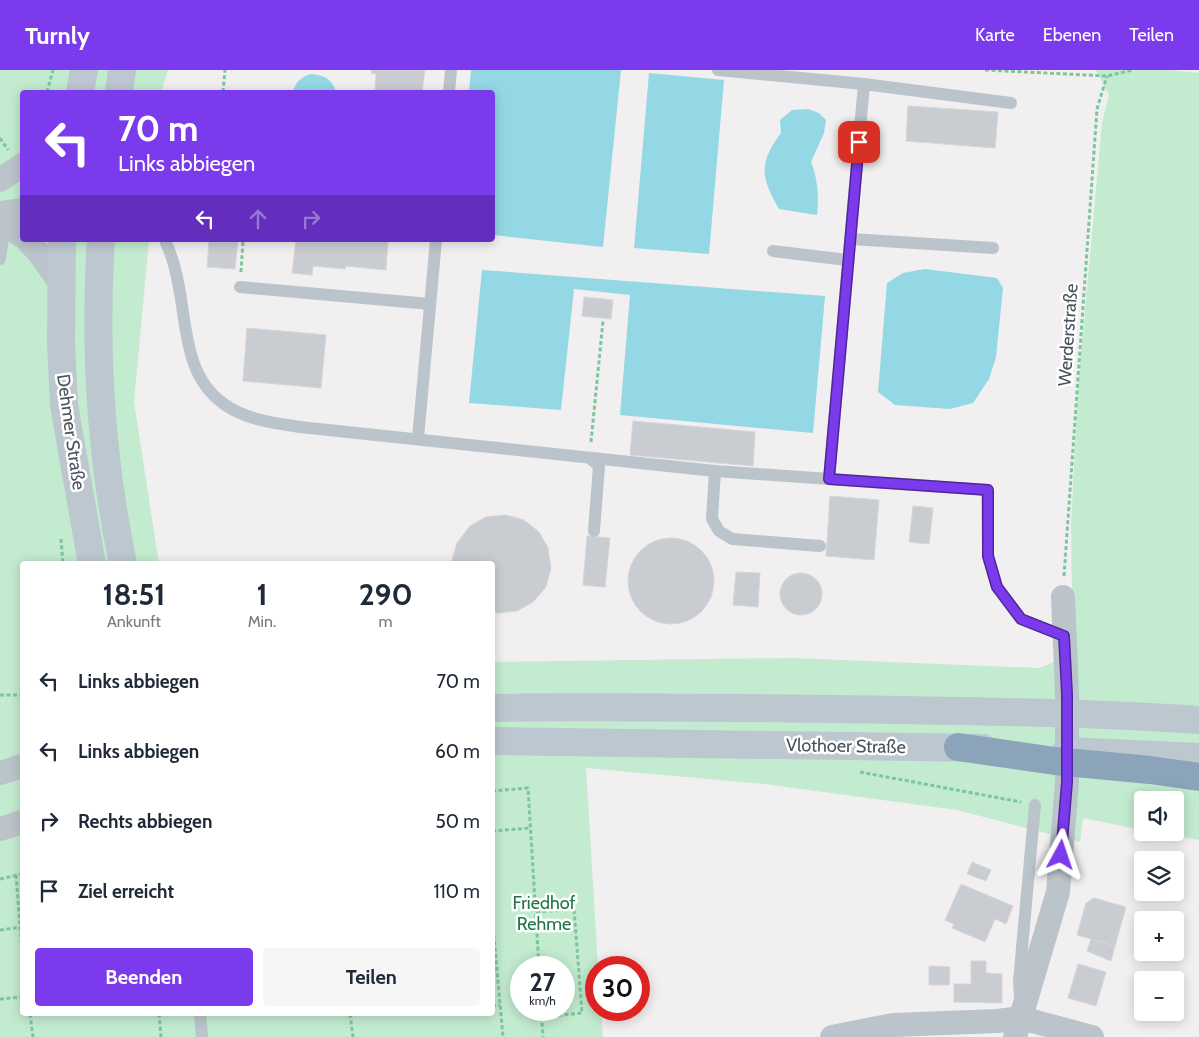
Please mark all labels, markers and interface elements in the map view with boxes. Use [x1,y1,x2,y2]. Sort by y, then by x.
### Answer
text: Turnly [25,21,90,50]
text: Karte [975,24,1015,46]
text: Ebenen [1043,24,1101,46]
text: Teilen [1129,24,1174,46]
text: 70 m [118,107,199,150]
icon: left [35,110,100,175]
pin [838,121,880,163]
icon: arrive [845,128,873,156]
text: Links abbiegen [118,150,255,177]
icon: left [191,205,219,233]
icon: ahead [244,205,272,233]
icon: right [297,205,325,233]
street label: Werderstraße [1053,283,1083,387]
street label: Dehmer Straße [52,373,90,491]
text: 18:51 [102,576,165,613]
text: 1 [256,576,268,613]
text: 290 [359,576,413,613]
text: Ankunft [107,612,161,631]
text: Min. [248,612,276,631]
text: m [379,612,393,631]
icon: left [35,667,63,695]
text: Links abbiegen [78,670,199,693]
text: 70 m [436,670,480,693]
street label: Vlothoer Straße [786,734,906,758]
icon: left [35,737,63,765]
text: Links abbiegen [78,740,199,763]
text: 60 m [435,740,480,763]
map controls [1134,791,1184,1021]
button: sound [1134,791,1184,841]
icon: right [35,807,63,835]
text: Rechts abbiegen [78,810,212,833]
text: 50 m [436,810,480,833]
position arrow [1034,828,1086,880]
button: layers [1134,851,1184,901]
icon: arrive [35,877,63,905]
text: Ziel erreicht [78,880,174,903]
text: 110 m [433,880,480,903]
park label: Friedhof Rehme [513,892,575,935]
button: + [1134,911,1184,961]
button: Beenden [35,948,253,1006]
button: Teilen [263,948,480,1006]
speed limit sign: 30 [585,956,650,1021]
text: 27 [530,967,555,997]
button: − [1134,971,1184,1021]
text: km/h [529,993,556,1008]

